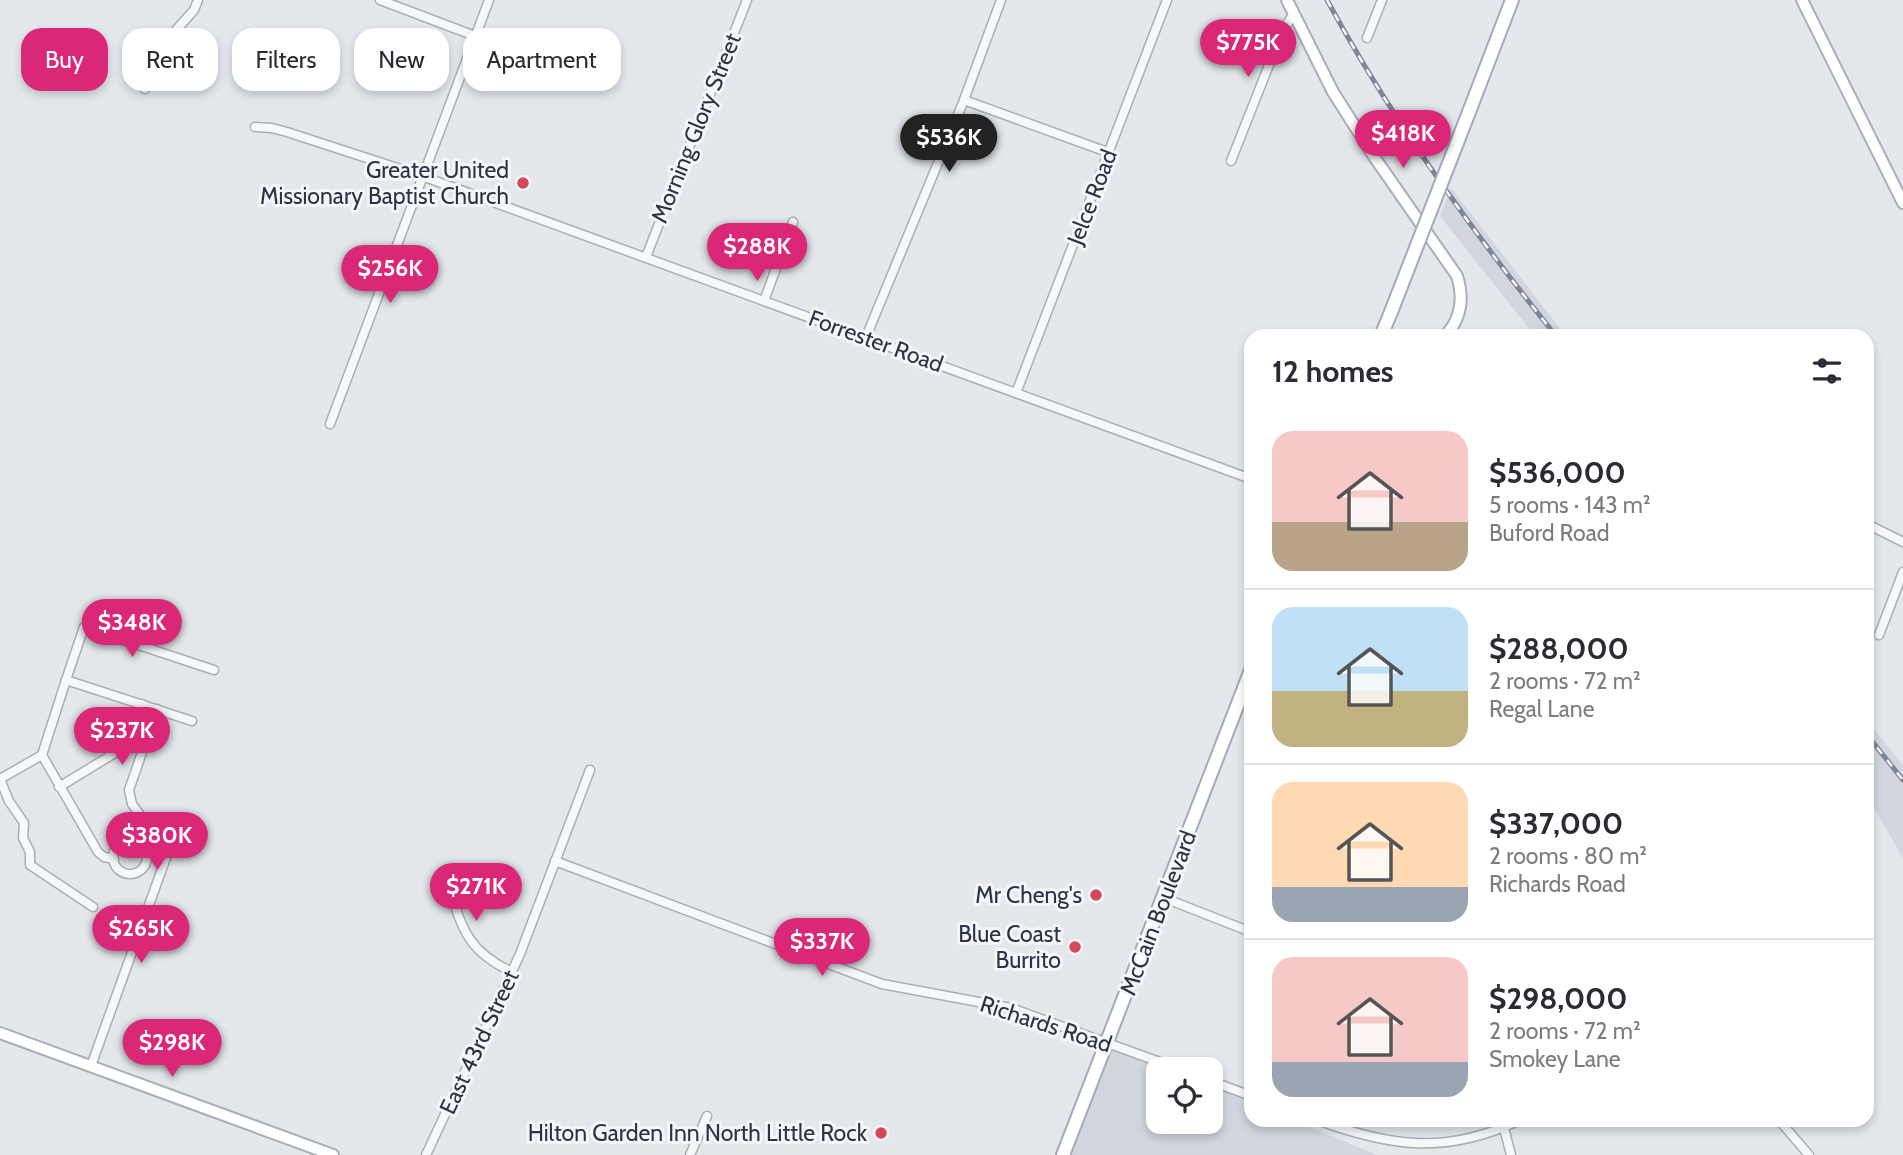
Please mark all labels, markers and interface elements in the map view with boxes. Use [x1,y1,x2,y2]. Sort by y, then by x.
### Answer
pin: $775K [1199,20,1297,79]
chip: Buy [21,28,108,91]
chip: Rent [122,28,218,91]
chip: Filters [232,28,340,91]
chip: New [354,28,449,91]
chip: Apartment [463,28,621,91]
text: $775K [1216,28,1280,56]
street label: Morning Glory Street [645,29,747,227]
pin: $418K [1354,110,1452,170]
pin: $536K [900,114,998,174]
text: $418K [1371,119,1435,147]
text: $536K [916,123,982,151]
street label: Jelce Road [1061,145,1123,250]
place label: Greater United Missionary Baptist Church [260,156,509,210]
marker: Greater United Missionary Baptist Church [515,175,531,191]
pin: $288K [708,224,806,283]
text: $288K [723,232,791,260]
pin: $256K [341,246,439,305]
text: $256K [357,254,423,282]
street label: Forrester Road [805,304,947,378]
icon: filters [1808,352,1846,390]
text: 12 homes [1272,353,1394,390]
text: $536,000 [1489,454,1626,491]
icon: home [1328,459,1412,543]
text: 5 rooms · 143 m² [1489,491,1651,519]
text: Buford Road [1489,519,1610,547]
pin: $348K [83,600,181,659]
text: $348K [98,608,166,636]
text: $288,000 [1489,630,1629,667]
icon: home [1328,635,1412,719]
text: 2 rooms · 72 m² [1489,667,1641,695]
text: Regal Lane [1489,695,1595,723]
pin: $237K [73,708,171,767]
text: $237K [90,716,154,744]
text: $337,000 [1489,805,1623,842]
icon: home [1328,810,1412,894]
pin: $380K [108,812,206,872]
text: $380K [122,821,192,849]
street label: McCain Boulevard [1114,827,1202,999]
text: 2 rooms · 80 m² [1489,842,1647,870]
pin: $271K [427,864,525,923]
text: Richards Road [1489,870,1626,898]
text: $271K [446,872,506,900]
place label: Mr Cheng's [975,881,1082,909]
marker: Mr Cheng's [1088,887,1104,903]
pin: $265K [92,906,190,965]
text: $265K [108,914,174,942]
pin: $337K [773,918,871,978]
place label: Blue Coast Burrito [958,920,1061,974]
text: $337K [790,927,854,955]
marker: Blue Coast Burrito [1067,939,1083,955]
street label: East 43rd Street [433,965,525,1119]
text: $298,000 [1489,980,1627,1017]
icon: home [1328,985,1412,1069]
street label: Richards Road [977,990,1115,1058]
text: 2 rooms · 72 m² [1489,1017,1641,1045]
pin: $298K [123,1020,221,1079]
text: $298K [139,1028,205,1056]
text: Smokey Lane [1489,1045,1621,1073]
map controls [1146,1057,1223,1134]
button: locate [1146,1057,1223,1134]
place label: Hilton Garden Inn North Little Rock [528,1119,868,1147]
marker: Hilton Garden Inn North Little Rock [873,1125,889,1141]

